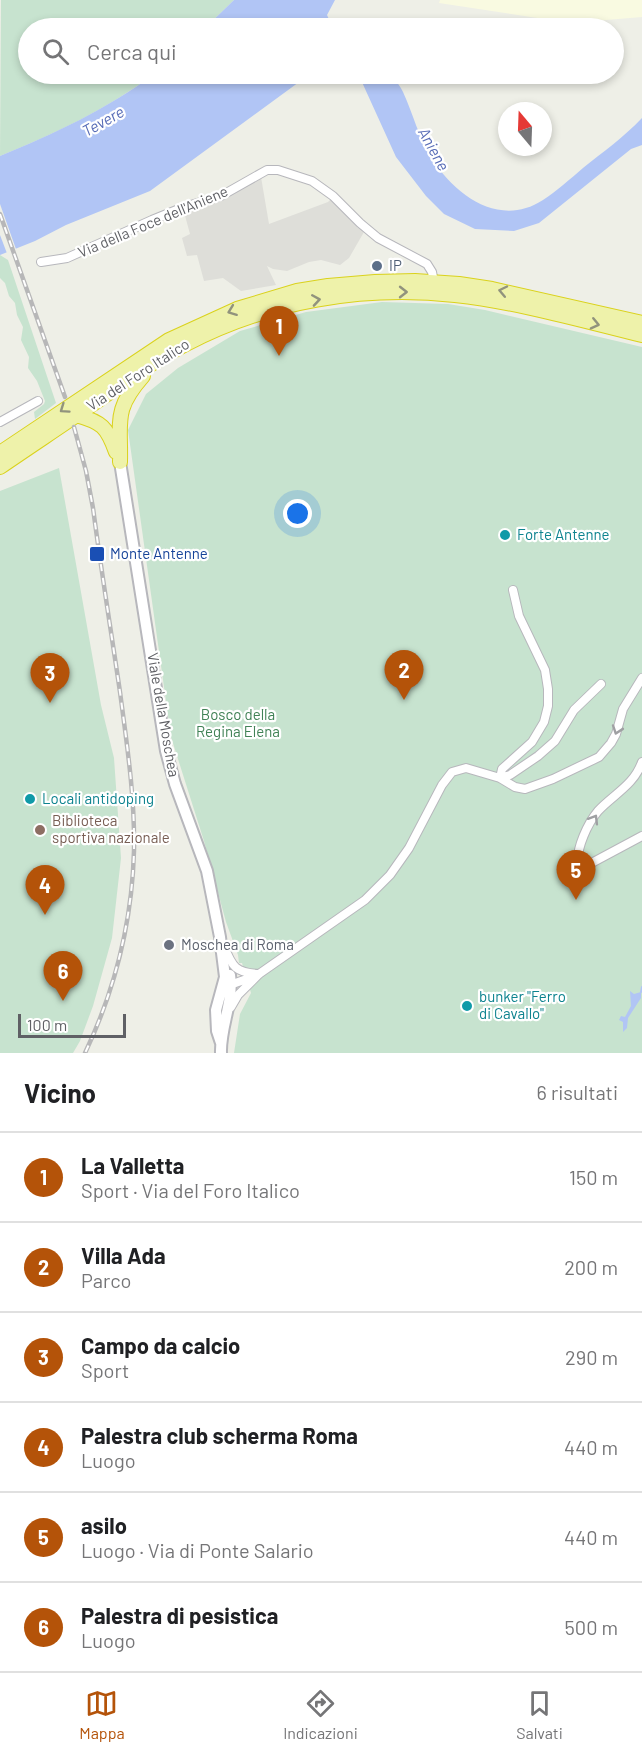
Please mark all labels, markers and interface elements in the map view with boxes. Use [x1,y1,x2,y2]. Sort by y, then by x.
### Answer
search box [18,18,624,84]
icon: search [39,35,72,68]
text: Cerca qui [87,38,177,64]
water label: Tevere [78,101,127,140]
north arrow [498,102,552,156]
water label: Aniene [415,124,454,174]
street label: Via della Foce dell'Aniene [75,181,230,261]
place label: IP [389,256,402,274]
marker: IP [370,259,384,273]
one-way arrow [398,286,407,298]
one-way arrow [498,286,508,299]
one-way arrow [311,294,320,306]
one-way arrow [227,303,238,316]
pin: 1 [260,306,298,356]
one-way arrow [589,317,599,330]
street label: Via del Foro Italico [83,334,192,414]
one-way arrow [60,402,71,413]
your location [283,499,312,528]
place label: Forte Antenne [517,525,609,543]
marker: Forte Antenne [498,528,512,542]
place label: Monte Antenne [110,544,208,562]
marker: Monte Antenne [88,545,106,563]
pin: 2 [384,650,424,700]
street label: Viale della Moschea [144,651,184,778]
pin: 3 [31,654,70,703]
park label: Bosco della Regina Elena [196,705,280,740]
one-way arrow [611,724,624,735]
place label: Locali antidoping [42,789,154,807]
marker: Locali antidoping [23,792,37,806]
place label: Biblioteca sportiva nazionale [52,811,170,846]
one-way arrow [587,815,599,825]
marker: Biblioteca sportiva nazionale [33,823,47,837]
pin: 5 [556,850,596,900]
pin: 4 [26,866,64,915]
place label: Moschea di Roma [181,935,294,953]
marker: Moschea di Roma [162,938,176,952]
pin: 6 [44,952,82,1001]
place label: bunker "Ferro di Cavallo" [479,987,566,1022]
marker: bunker "Ferro di Cavallo" [460,999,474,1013]
scale bar [18,1011,126,1038]
text: 100 m [27,1015,67,1034]
text: Vicino [24,1077,96,1108]
text: 6 risultati [537,1080,618,1104]
text: La Valletta [81,1152,184,1178]
text: 1 [40,1165,47,1189]
text: 150 m [569,1165,618,1189]
text: Sport · Via del Foro Italico [81,1178,300,1202]
text: Villa Ada [81,1242,166,1268]
text: 2 [38,1255,49,1279]
text: 200 m [564,1255,618,1279]
text: Parco [81,1268,131,1292]
text: Campo da calcio [81,1332,240,1358]
text: 3 [38,1345,49,1369]
text: 290 m [565,1345,618,1369]
text: Sport [81,1358,129,1382]
text: Palestra club scherma Roma [81,1422,358,1448]
text: 4 [37,1435,50,1459]
text: 440 m [564,1435,618,1459]
text: Luogo [81,1448,136,1472]
text: asilo [81,1512,127,1538]
text: 5 [38,1525,49,1549]
text: 440 m [564,1525,618,1549]
text: Luogo · Via di Ponte Salario [81,1538,314,1562]
text: Palestra di pesistica [81,1602,278,1628]
text: 6 [38,1615,49,1639]
text: 500 m [565,1615,618,1639]
text: Luogo [81,1628,136,1652]
tab: Mappa [79,1687,125,1742]
tab: Indicazioni [283,1687,358,1742]
tab: Salvati [516,1687,563,1742]

